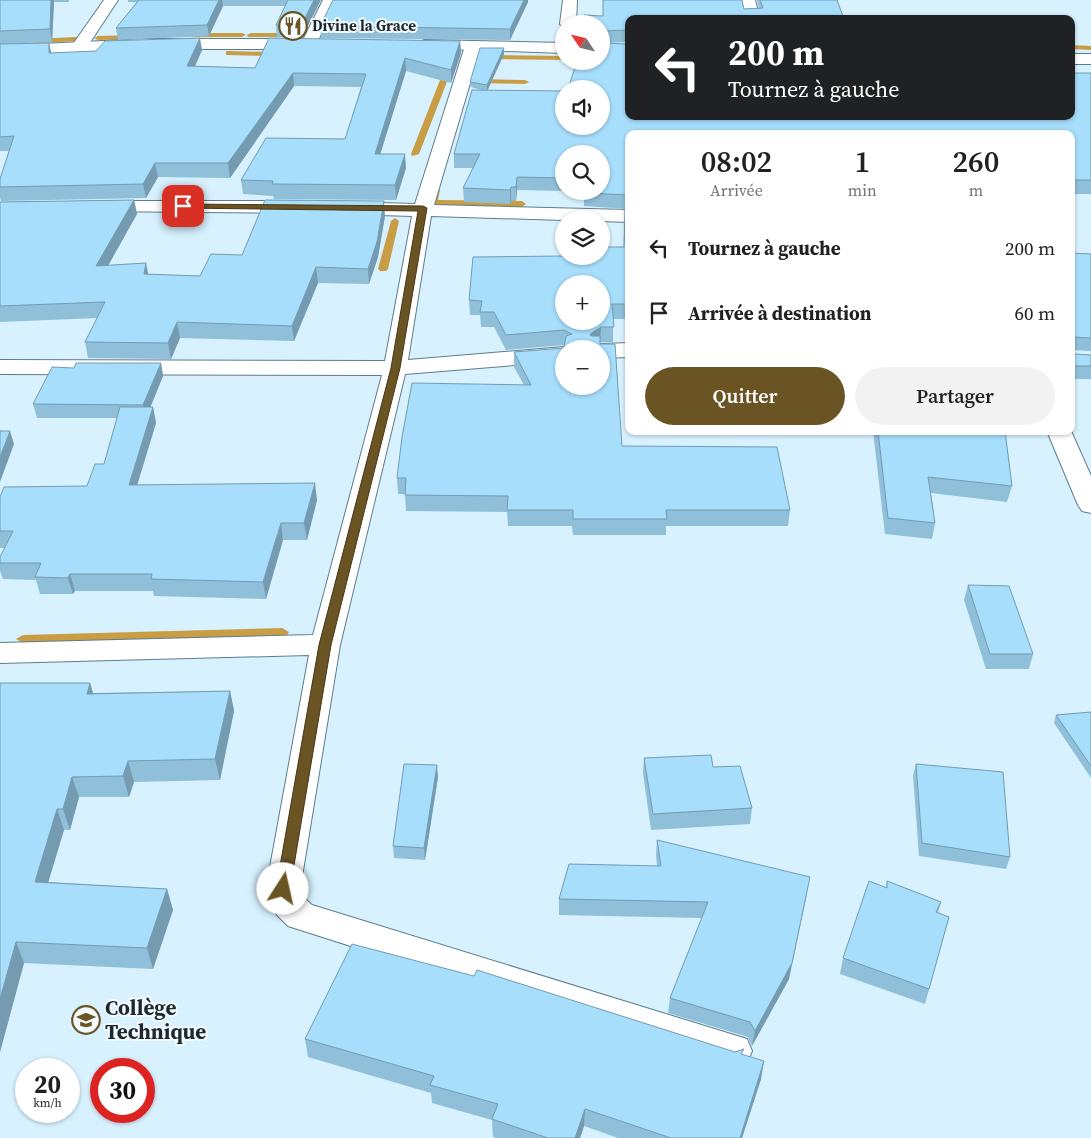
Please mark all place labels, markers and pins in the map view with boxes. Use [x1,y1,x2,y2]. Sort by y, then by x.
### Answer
restaurant icon: Divine la Grace [278,11,308,41]
place label: Divine la Grace [312,15,416,36]
pin [162,185,204,227]
place label: Collège Technique [105,993,206,1046]
school or university icon: Collège Technique [71,1005,101,1035]

